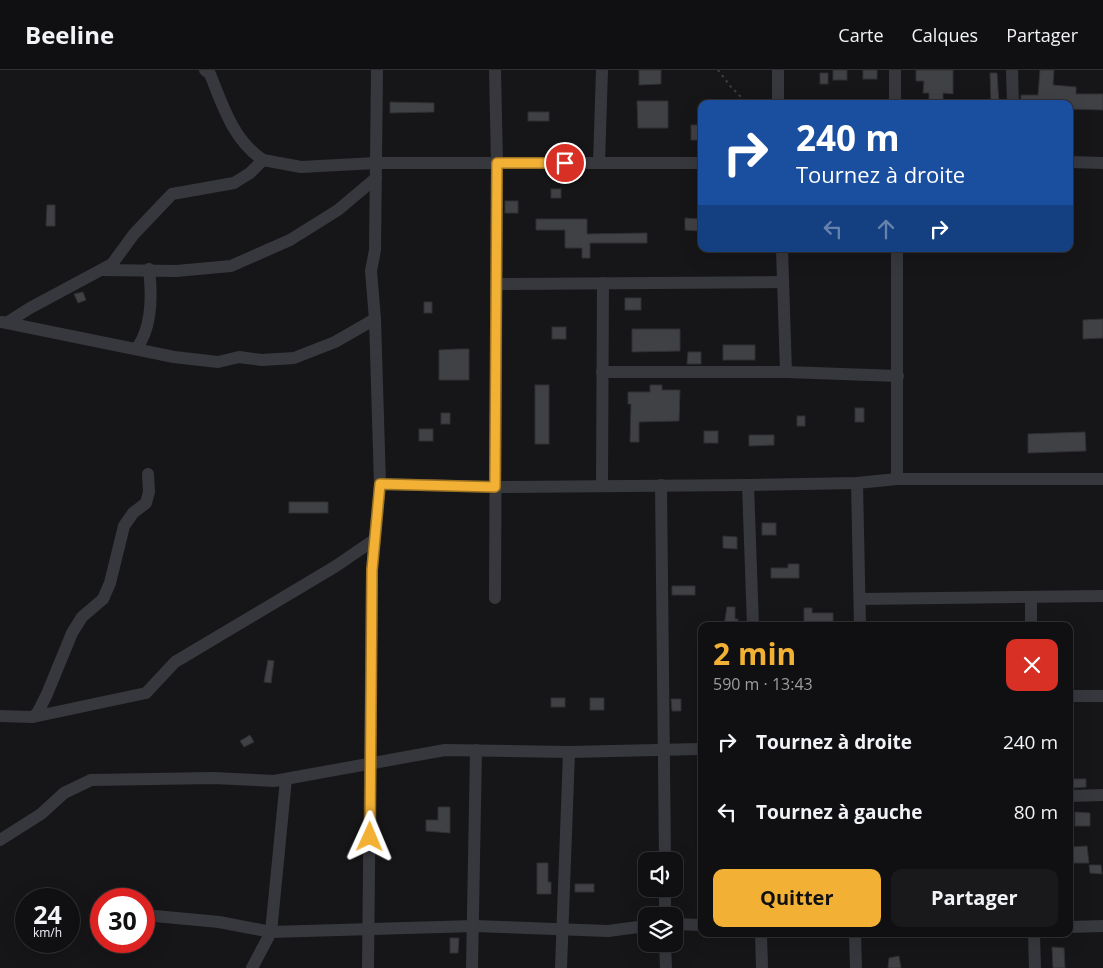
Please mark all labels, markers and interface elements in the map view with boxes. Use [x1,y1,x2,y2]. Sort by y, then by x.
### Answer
text: Beeline [25,18,114,51]
text: Carte [838,23,884,47]
text: Calques [912,23,978,47]
text: Partager [1006,23,1078,47]
text: 240 m [796,114,900,161]
icon: right [713,120,778,185]
pin [544,142,586,184]
icon: arrive [551,149,579,177]
text: Tournez à droite [796,159,965,189]
icon: left [819,215,847,243]
icon: ahead [872,215,900,243]
icon: right [925,215,953,243]
text: 2 min [713,633,796,674]
button: close [1006,639,1058,691]
text: 590 m · 13:43 [713,673,813,695]
icon: right [713,728,741,756]
text: Tournez à droite [756,729,912,755]
text: 240 m [1003,729,1058,755]
icon: left [713,798,741,826]
text: Tournez à gauche [756,799,922,825]
text: 80 m [1014,799,1058,825]
position arrow [343,810,395,862]
map controls [638,852,683,952]
button: sound [638,852,683,897]
button: Quitter [713,869,881,927]
button: Partager [891,869,1058,927]
speed limit sign: 30 [90,888,155,953]
text: 24 [33,897,62,931]
button: layers [638,907,683,952]
text: km/h [33,924,62,941]

